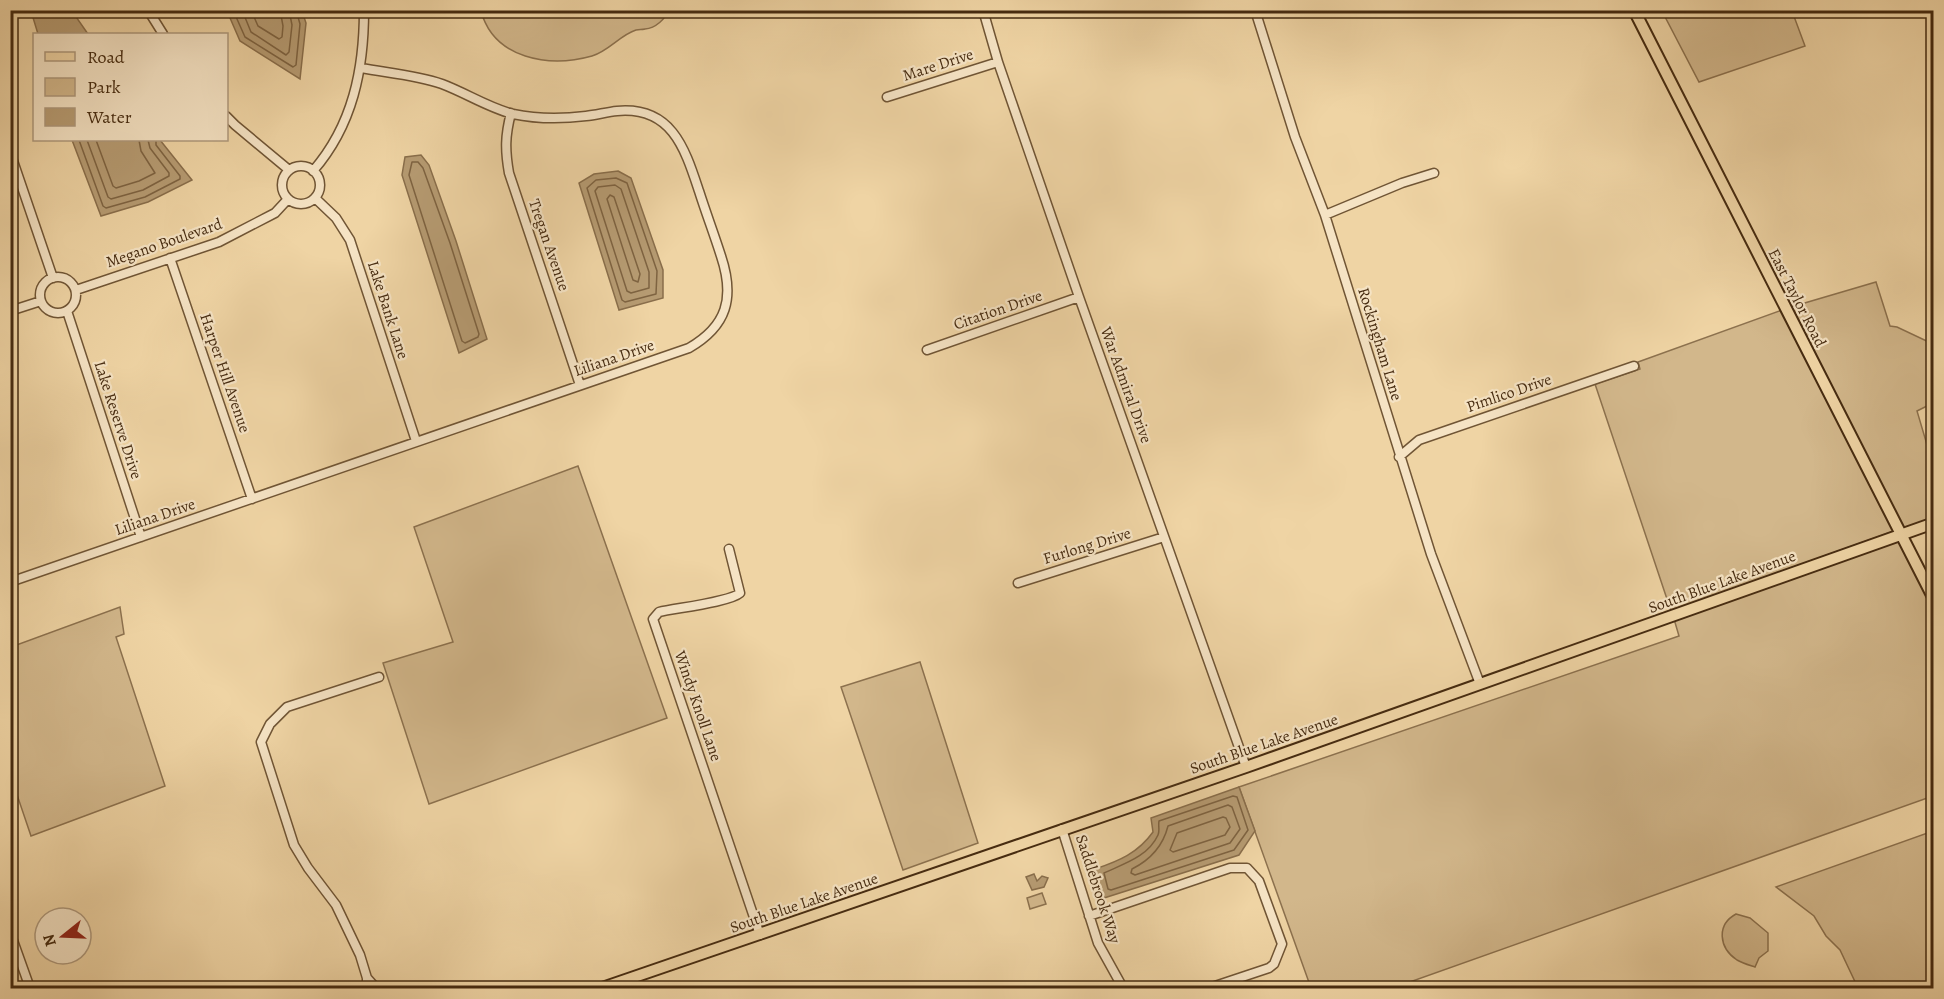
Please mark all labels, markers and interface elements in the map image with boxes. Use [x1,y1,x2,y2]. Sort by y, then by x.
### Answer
legend [33,33,228,141]
street label: Mare Drive [900,43,976,87]
text: Road [87,45,125,69]
text: Park [87,75,121,99]
text: Water [86,105,132,129]
street label: Tregan Avenue [523,196,575,294]
street label: Megano Boulevard [103,213,225,273]
street label: East Taylor Road [1763,245,1832,352]
street label: Lake Bank Lane [362,258,414,362]
street label: Citation Drive [951,285,1045,335]
street label: Rockingham Lane [1352,285,1408,403]
street label: Harper Hill Avenue [194,310,256,436]
street label: War Admiral Drive [1094,323,1157,446]
street label: Liliana Drive [571,334,657,382]
street label: Lake Reserve Drive [89,358,147,482]
street label: Pimlico Drive [1464,368,1554,418]
street label: Liliana Drive [112,493,198,541]
street label: Furlong Drive [1040,522,1134,570]
street label: South Blue Lake Avenue [1645,545,1799,619]
street label: Windy Knoll Lane [668,647,727,764]
street label: South Blue Lake Avenue [1187,708,1341,780]
street label: Saddlebrook Way [1070,832,1126,947]
street label: South Blue Lake Avenue [727,867,881,939]
north arrow [33,906,93,966]
text: N [37,931,62,949]

